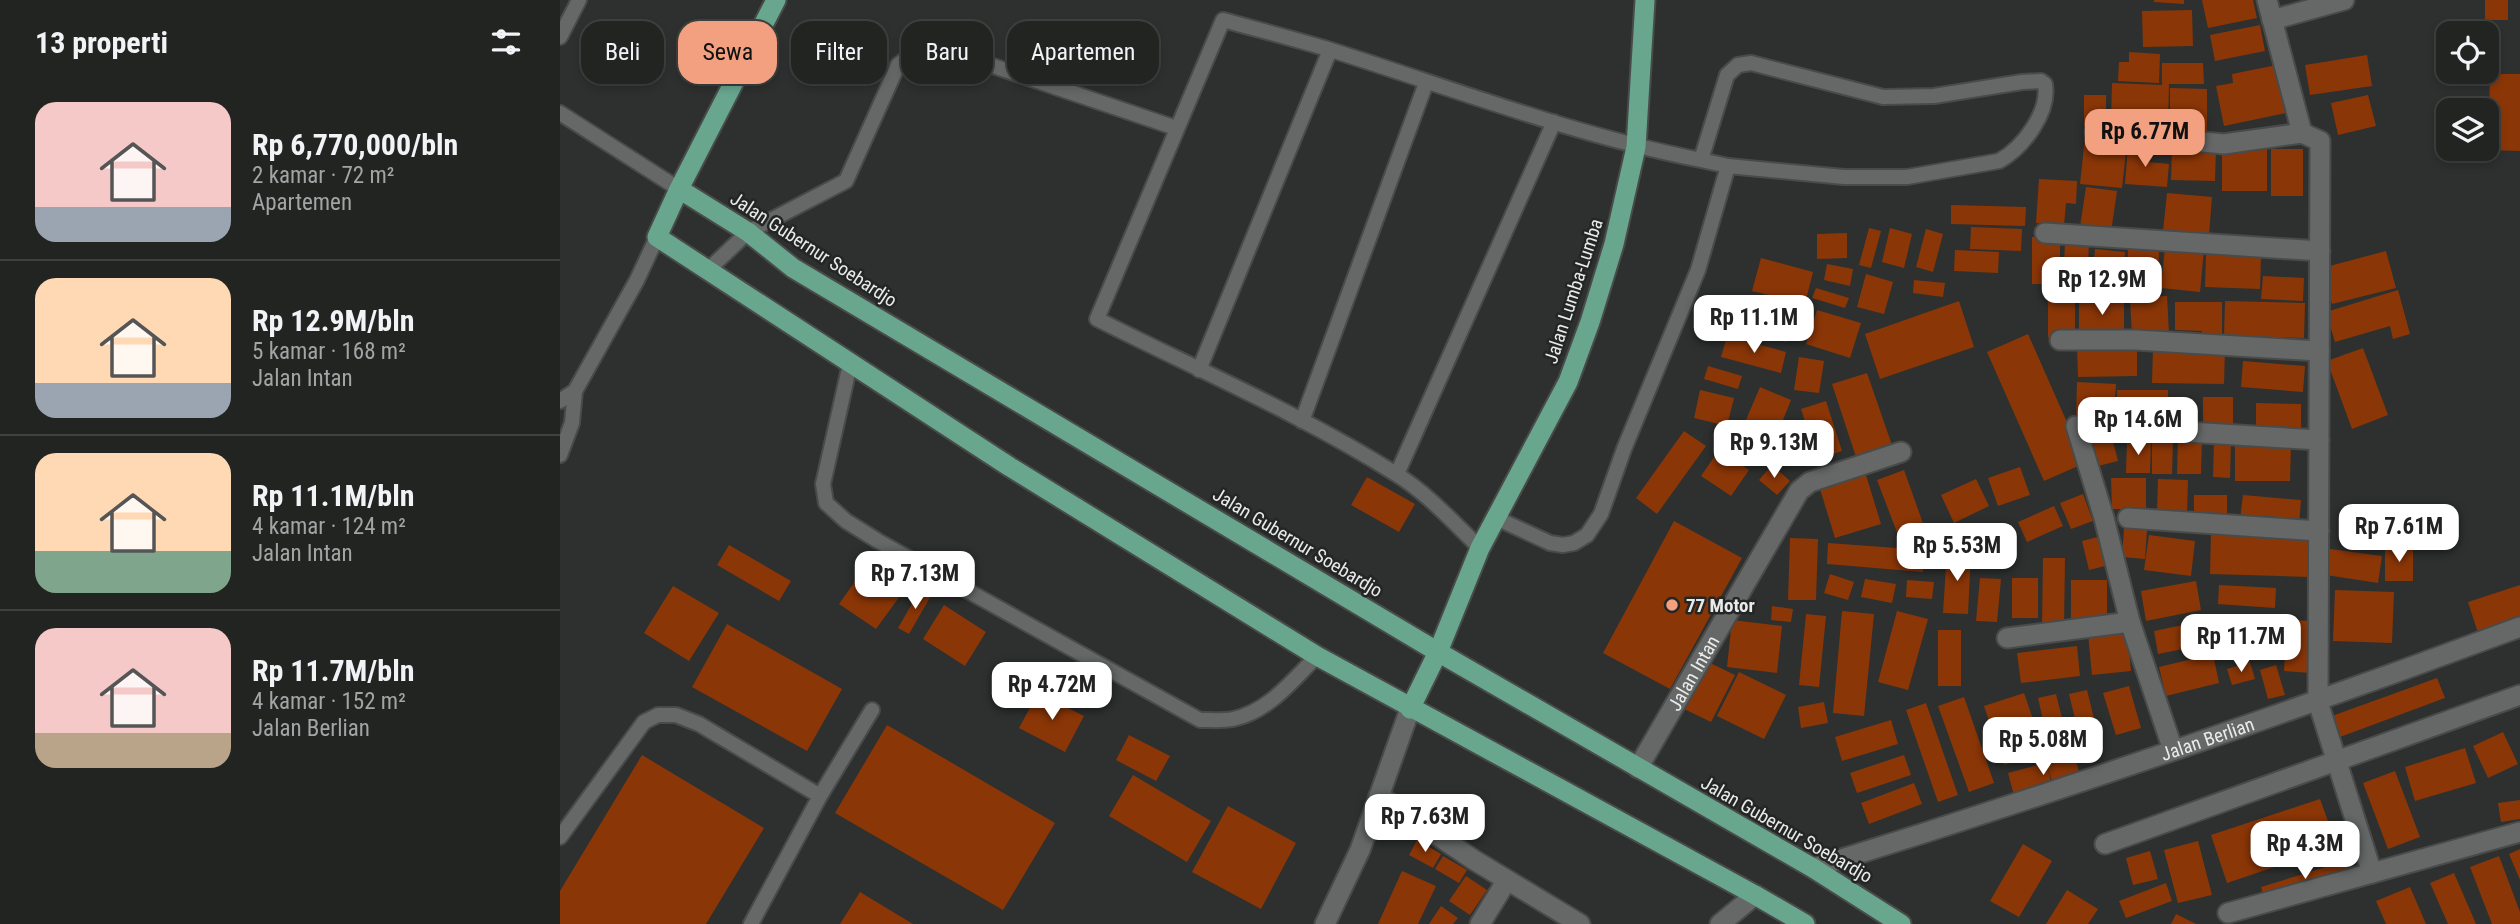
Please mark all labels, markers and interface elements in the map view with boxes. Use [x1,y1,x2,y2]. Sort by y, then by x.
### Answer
chip: Beli [581,21,664,84]
chip: Sewa [678,21,777,84]
chip: Filter [791,21,887,84]
chip: Baru [901,21,993,84]
chip: Apartemen [1007,21,1159,84]
map controls [2436,21,2499,161]
button: locate [2436,21,2499,84]
icon: filters [487,23,525,61]
text: 13 properti [35,25,168,60]
button: layers [2436,98,2499,161]
pin: Rp 6.77M [2073,110,2217,169]
text: Rp 6.77M [2101,118,2189,145]
text: Rp 6,770,000/bln [252,127,458,162]
icon: home [91,130,175,214]
text: 2 kamar · 72 m² [252,162,394,189]
street label: Jalan Gubernur Soebardjo [726,187,901,312]
text: Apartemen [252,189,352,216]
street label: Jalan Lumba-Lumba [1539,216,1608,367]
pin: Rp 12.9M [2030,258,2174,317]
text: Rp 12.9M [2058,266,2146,293]
pin: Rp 11.1M [1682,296,1826,355]
text: Rp 12.9M/bln [252,303,414,338]
text: Rp 11.1M [1710,304,1798,331]
icon: home [91,306,175,390]
text: 5 kamar · 168 m² [252,338,406,365]
text: Jalan Intan [252,365,353,392]
pin: Rp 14.6M [2066,398,2210,457]
text: Rp 14.6M [2094,406,2182,433]
pin: Rp 9.13M [1702,420,1846,480]
text: Rp 9.13M [1730,429,1818,456]
text: Rp 11.1M/bln [252,478,414,513]
icon: home [91,481,175,565]
street label: Jalan Gubernur Soebardjo [1209,483,1387,602]
pin: Rp 7.61M [2327,504,2471,564]
text: 4 kamar · 124 m² [252,513,406,540]
text: Rp 7.61M [2355,513,2443,540]
pin: Rp 5.53M [1885,524,2029,583]
text: Rp 5.53M [1913,532,2001,559]
text: Jalan Intan [252,540,353,567]
pin: Rp 7.13M [843,552,987,611]
text: Rp 7.13M [871,560,959,587]
place label: 77 Motor [1686,594,1755,617]
marker: 77 Motor [1664,597,1680,613]
pin: Rp 11.7M [2169,614,2313,674]
text: Rp 11.7M [2197,623,2285,650]
street label: Jalan Intan [1663,631,1725,715]
text: Rp 11.7M/bln [252,653,414,688]
icon: home [91,656,175,740]
pin: Rp 4.72M [980,662,1124,722]
text: Rp 4.72M [1008,671,1096,698]
text: 4 kamar · 152 m² [252,688,406,715]
street label: Jalan Berlian [2158,713,2257,766]
text: Jalan Berlian [252,715,370,742]
pin: Rp 5.08M [1971,718,2115,777]
text: Rp 5.08M [1999,726,2087,753]
street label: Jalan Gubernur Soebardjo [1697,771,1876,888]
pin: Rp 7.63M [1353,794,1497,854]
text: Rp 7.63M [1381,803,1469,830]
pin: Rp 4.3M [2240,822,2370,881]
text: Rp 4.3M [2267,830,2343,857]

